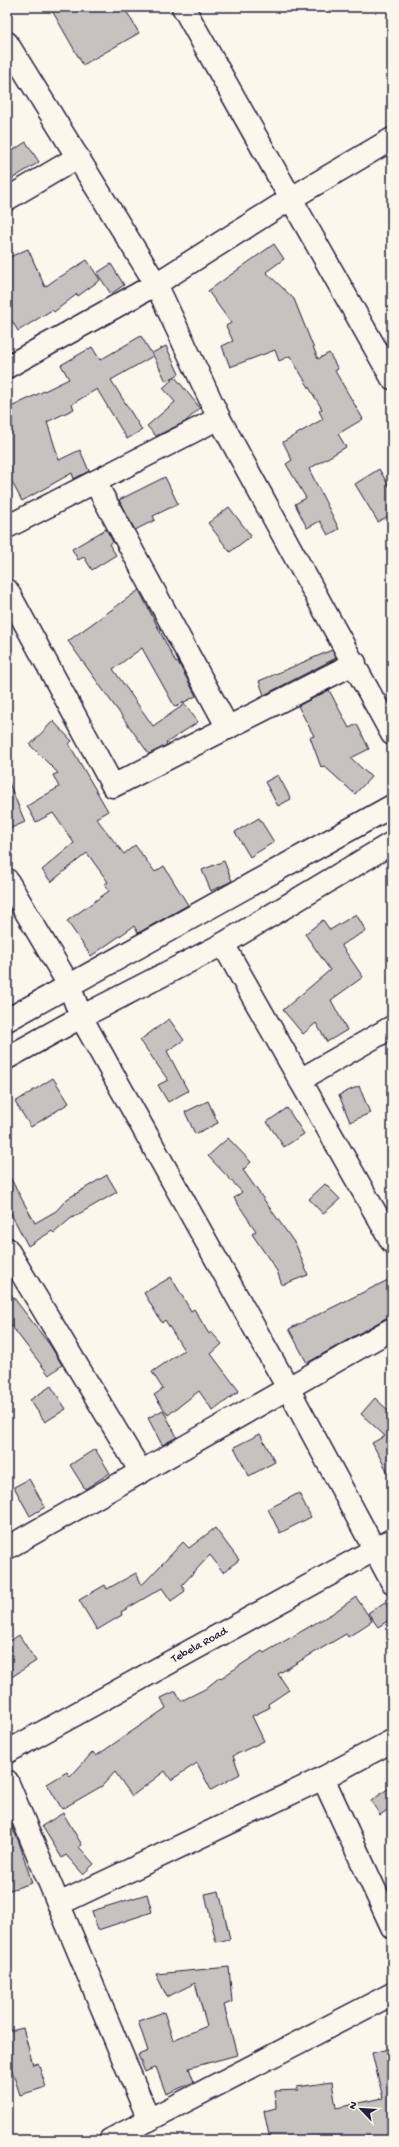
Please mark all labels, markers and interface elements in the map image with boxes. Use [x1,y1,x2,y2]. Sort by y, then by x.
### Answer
street label: Tebela Road [168,1624,231,1667]
north arrow [341,2089,381,2129]
text: N [347,2100,361,2111]

